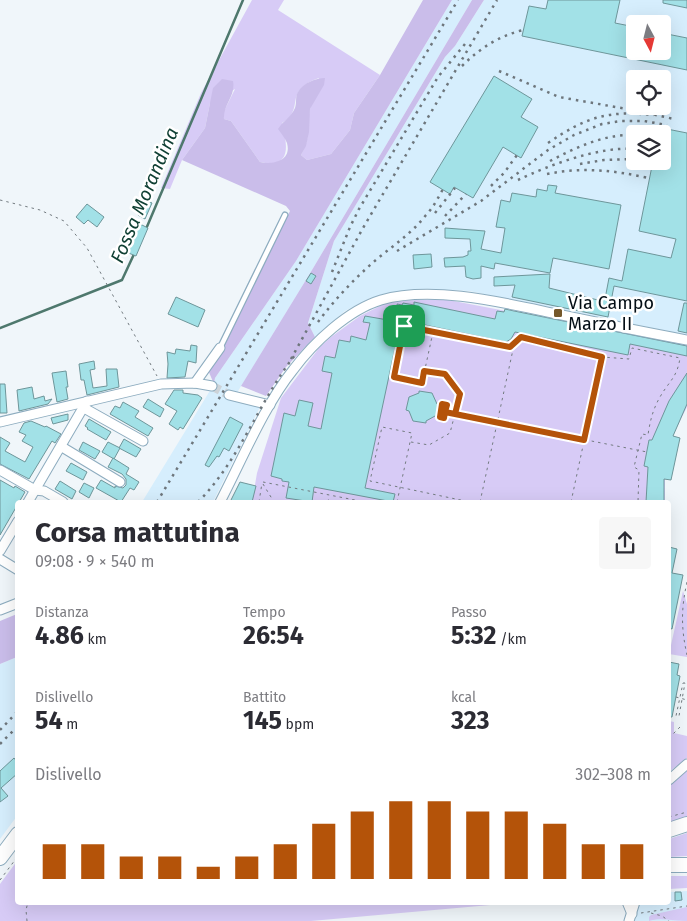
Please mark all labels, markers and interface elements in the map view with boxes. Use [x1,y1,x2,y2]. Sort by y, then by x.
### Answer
north arrow [626,15,671,60]
map controls [626,15,671,170]
button: locate [626,70,671,115]
water label: Fossa Morandina [106,124,183,266]
button: layers [626,125,671,170]
place label: Via Campo Marzo II [568,292,654,335]
pin [383,305,425,347]
marker: Via Campo Marzo II [552,307,564,319]
icon: arrive [390,312,418,340]
text: Corsa mattutina [35,516,240,549]
button: share [599,517,651,569]
text: 09:08 · 9 × 540 m [35,552,154,571]
text: Distanza [35,604,89,621]
text: Tempo [243,604,286,621]
text: Passo [451,604,487,621]
text: 4.86 [35,621,84,651]
text: 26:54 [243,621,304,651]
text: 5:32 [451,621,496,651]
text: km [84,631,107,648]
text: /km [496,631,527,648]
text: Dislivello [35,689,93,706]
text: Battito [243,689,286,706]
text: kcal [451,689,476,706]
text: 54 [35,706,63,736]
text: 145 [243,706,282,736]
text: 323 [451,706,490,736]
text: m [63,716,78,733]
text: bpm [282,716,314,733]
text: Dislivello [35,765,102,784]
text: 302–308 m [575,765,651,784]

